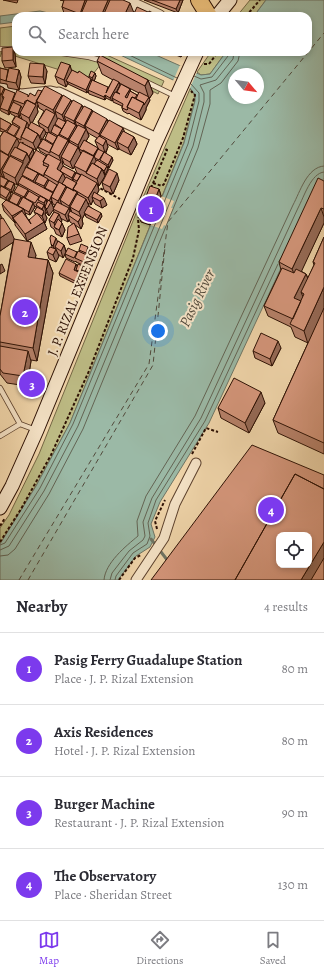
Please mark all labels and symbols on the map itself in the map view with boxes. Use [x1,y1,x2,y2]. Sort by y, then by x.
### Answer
north arrow [228,68,264,104]
pin: 1 [138,194,164,224]
street label: J. P. RIZAL EXTENSION [43,223,112,359]
water label: Pasig River [175,265,220,330]
pin: 2 [12,297,38,327]
your location [148,321,168,341]
pin: 3 [19,369,45,399]
pin: 4 [258,495,284,525]

